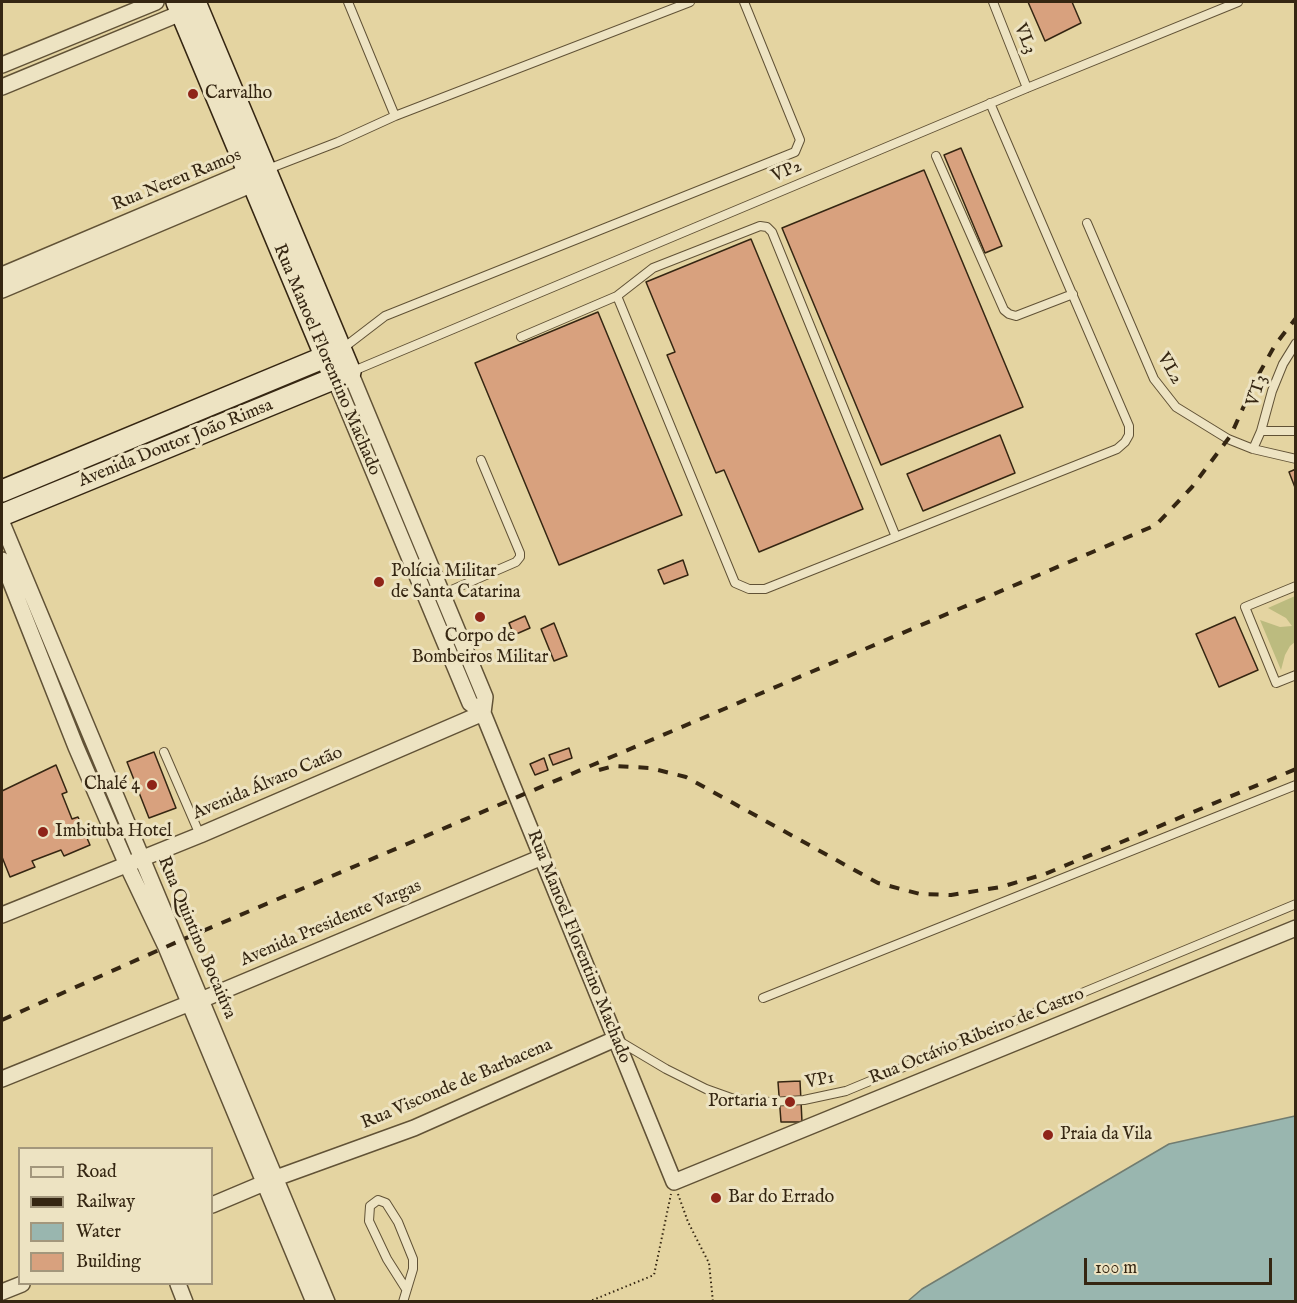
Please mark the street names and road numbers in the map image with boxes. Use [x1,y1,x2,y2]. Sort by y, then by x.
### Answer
street label: VL3 [1008,20,1040,58]
street label: Rua Nereu Ramos [109,145,245,217]
street label: VP2 [769,156,805,188]
street label: Rua Manoel Florentino Machado [267,241,385,479]
street label: VL2 [1151,349,1187,389]
street label: VT3 [1243,372,1273,410]
street label: Avenida Doutor João Rimsa [76,395,276,493]
street label: Avenida Álvaro Catão [190,743,346,825]
street label: Rua Manoel Florentino Machado [521,827,635,1067]
street label: Rua Quintino Bocaiúva [152,854,240,1022]
street label: Avenida Presidente Vargas [237,876,425,972]
street label: Rua Octávio Ribeiro de Castro [866,984,1088,1090]
street label: Rua Visconde de Barbacena [358,1035,556,1135]
street label: VP1 [804,1068,836,1094]

